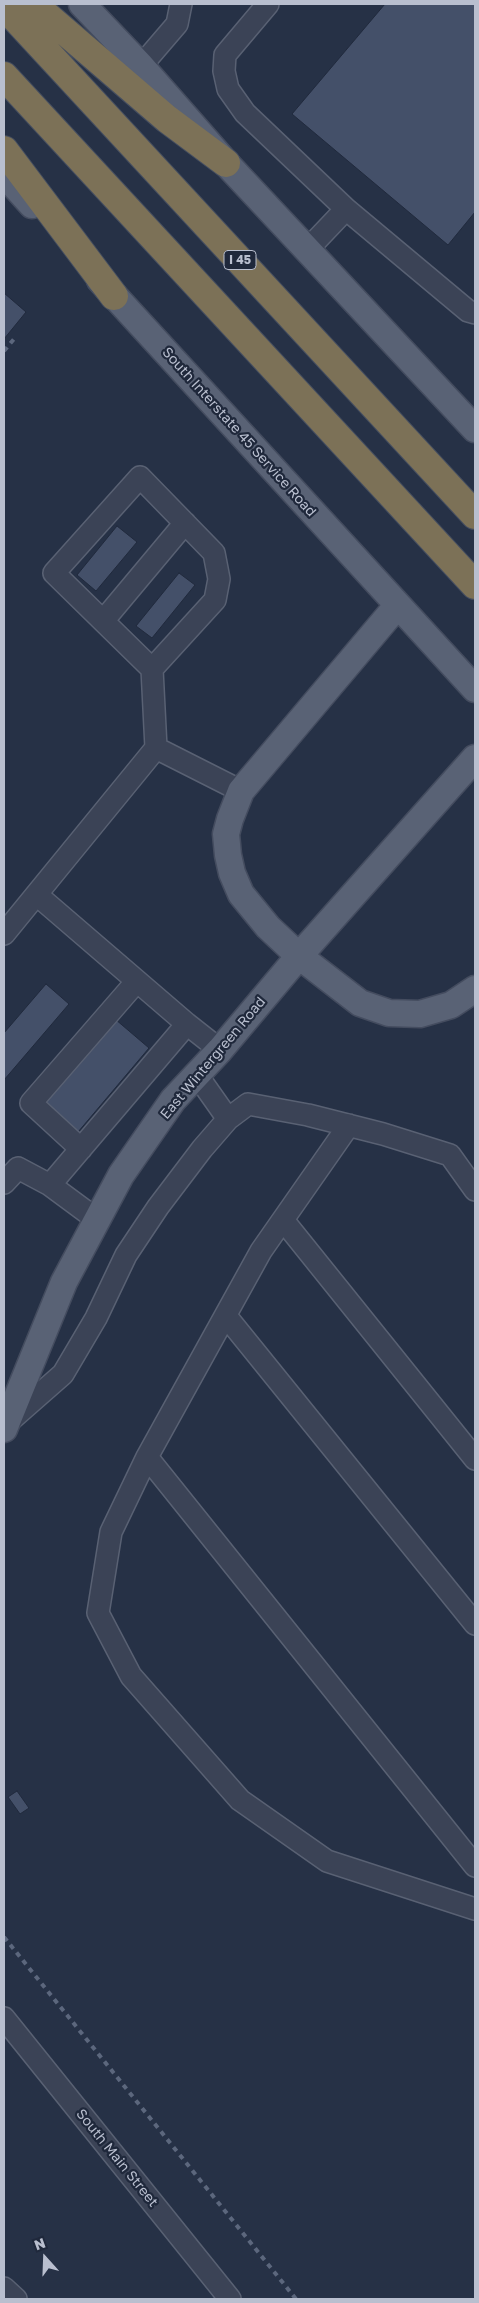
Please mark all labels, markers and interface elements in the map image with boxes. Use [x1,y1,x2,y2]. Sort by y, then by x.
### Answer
road number: I 45 [224,250,256,270]
street label: South Interstate 45 Service Road [159,344,319,520]
street label: East Wintergreen Road [157,994,269,1122]
street label: South Main Street [72,2106,162,2210]
north arrow [20,2233,70,2283]
text: N [32,2234,48,2253]

